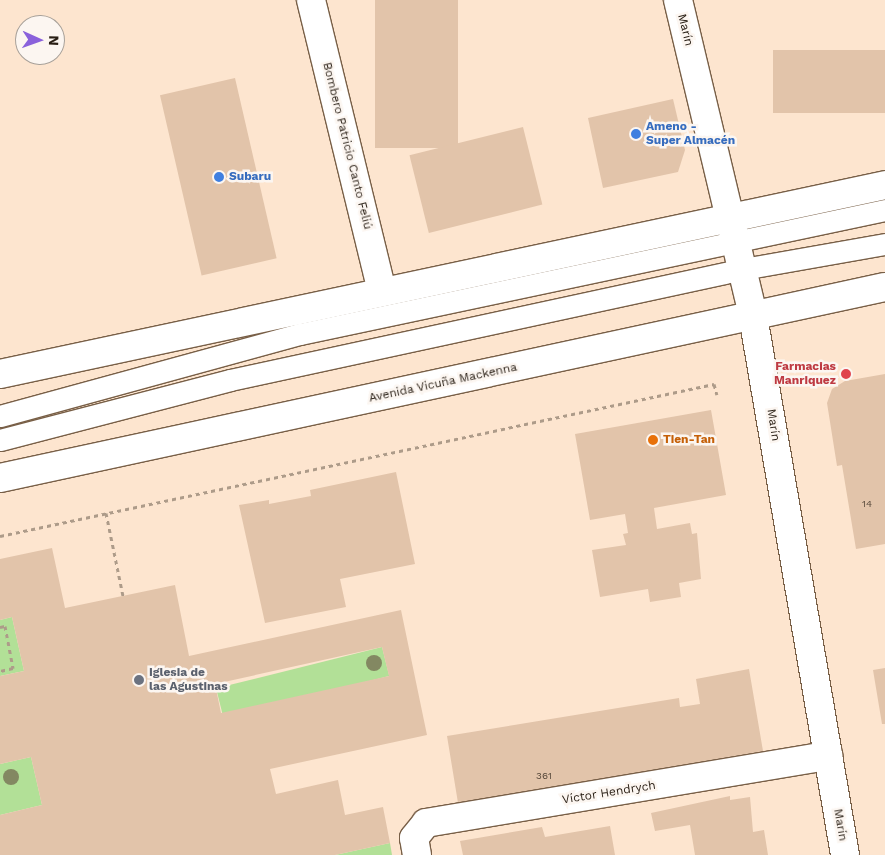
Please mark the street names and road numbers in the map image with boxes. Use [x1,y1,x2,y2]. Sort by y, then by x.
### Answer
street label: Marín [674,12,696,48]
street label: Bombero Patricio Canto Feliú [319,61,375,231]
street label: Avenida Vicuña Mackenna [367,360,519,406]
street label: Marín [763,408,783,442]
street label: Víctor Hendrych [561,778,657,808]
street label: Marín [830,808,850,842]

